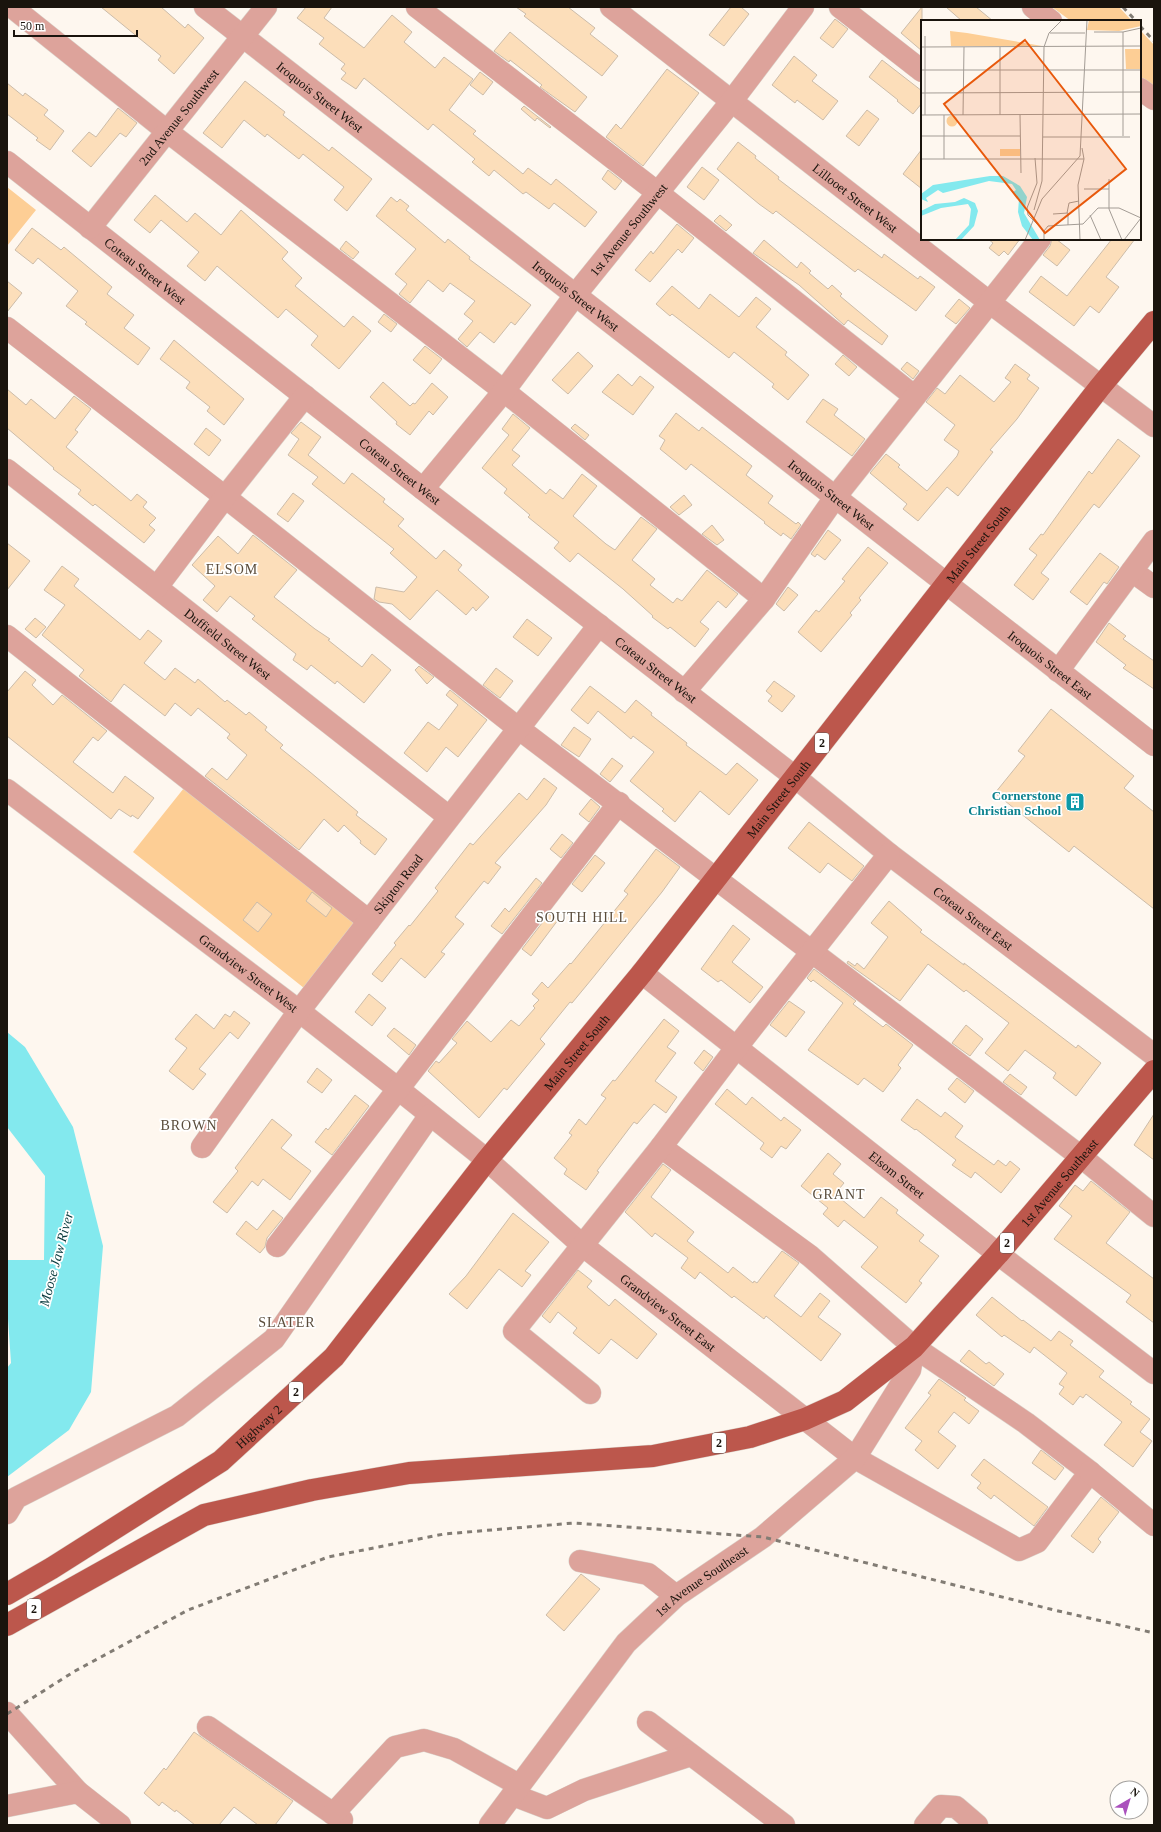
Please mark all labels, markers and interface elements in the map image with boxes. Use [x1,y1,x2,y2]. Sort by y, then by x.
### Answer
scale bar [14,12,137,38]
text: 50 m [20,19,45,33]
inset map [921,20,1141,240]
street label: Iroquois Street West [274,59,367,136]
street label: 2nd Avenue Southwest [136,66,222,168]
street label: Lillooet Street West [810,160,901,236]
street label: 1st Avenue Southwest [587,180,671,279]
street label: Coteau Street West [101,235,189,308]
street label: Iroquois Street West [529,258,622,335]
street label: Coteau Street West [356,435,444,508]
street label: Iroquois Street West [785,456,878,533]
street label: Main Street South [943,501,1013,586]
district label: ELSOM [206,562,258,577]
street label: Duffield Street West [181,605,274,683]
street label: Iroquois Street East [1005,627,1096,703]
street label: Coteau Street West [612,634,700,706]
road number: 2 [815,733,829,753]
street label: Main Street South [743,757,814,841]
place label: Cornerstone Christian School [968,788,1061,818]
building icon: Cornerstone Christian School [1064,791,1086,813]
street label: Skipton Road [370,851,426,917]
street label: Coteau Street East [930,883,1016,954]
district label: SOUTH HILL [536,910,628,925]
street label: Grandview Street West [196,931,301,1016]
street label: Main Street South [541,1011,613,1094]
district label: BROWN [160,1118,218,1133]
street label: 1st Avenue Southeast [1018,1135,1101,1230]
street label: Elsom Street [866,1148,928,1202]
district label: GRANT [812,1187,866,1202]
water label: Moose Jaw River [36,1210,76,1309]
road number: 2 [1000,1233,1014,1253]
street label: Grandview Street East [617,1271,719,1355]
district label: SLATER [258,1315,316,1330]
road number: 2 [289,1382,303,1402]
street label: Highway 2 [233,1402,285,1452]
road number: 2 [712,1433,726,1453]
street label: 1st Avenue Southeast [652,1542,751,1620]
road number: 2 [27,1599,41,1619]
north arrow [1109,1780,1149,1820]
text: N [1128,1785,1142,1799]

